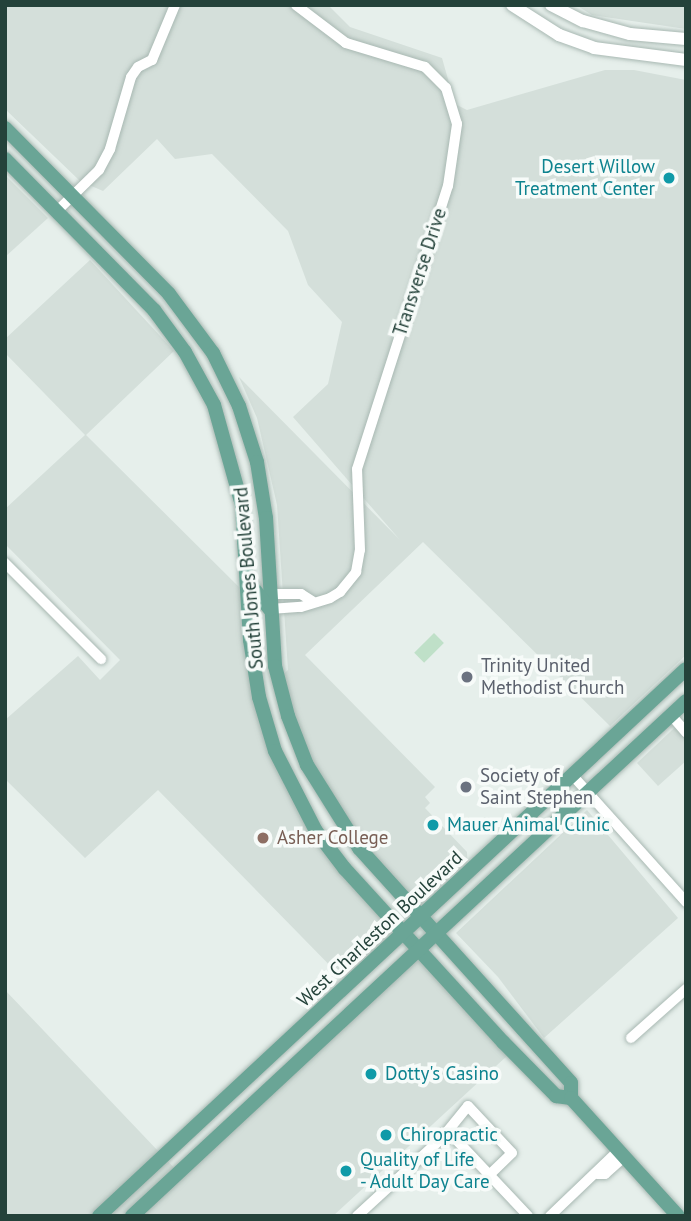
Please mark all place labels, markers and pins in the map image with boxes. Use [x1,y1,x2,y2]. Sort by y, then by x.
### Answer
place label: Desert Willow Treatment Center [515,156,655,200]
marker: Desert Willow Treatment Center [661,170,677,186]
place label: Trinity United Methodist Church [481,655,624,699]
marker: Trinity United Methodist Church [459,669,475,685]
place label: Society of Saint Stephen [480,765,593,809]
marker: Society of Saint Stephen [458,779,474,795]
place label: Mauer Animal Clinic [447,814,610,836]
marker: Mauer Animal Clinic [425,817,441,833]
place label: Asher College [277,827,388,849]
marker: Asher College [255,830,271,846]
place label: Dotty's Casino [385,1063,499,1085]
marker: Dotty's Casino [363,1066,379,1082]
place label: Chiropractic [400,1124,498,1146]
marker: Chiropractic [378,1127,394,1143]
place label: Quality of Life - Adult Day Care [360,1149,492,1193]
marker: Quality of Life - Adult Day Care [338,1163,354,1179]

